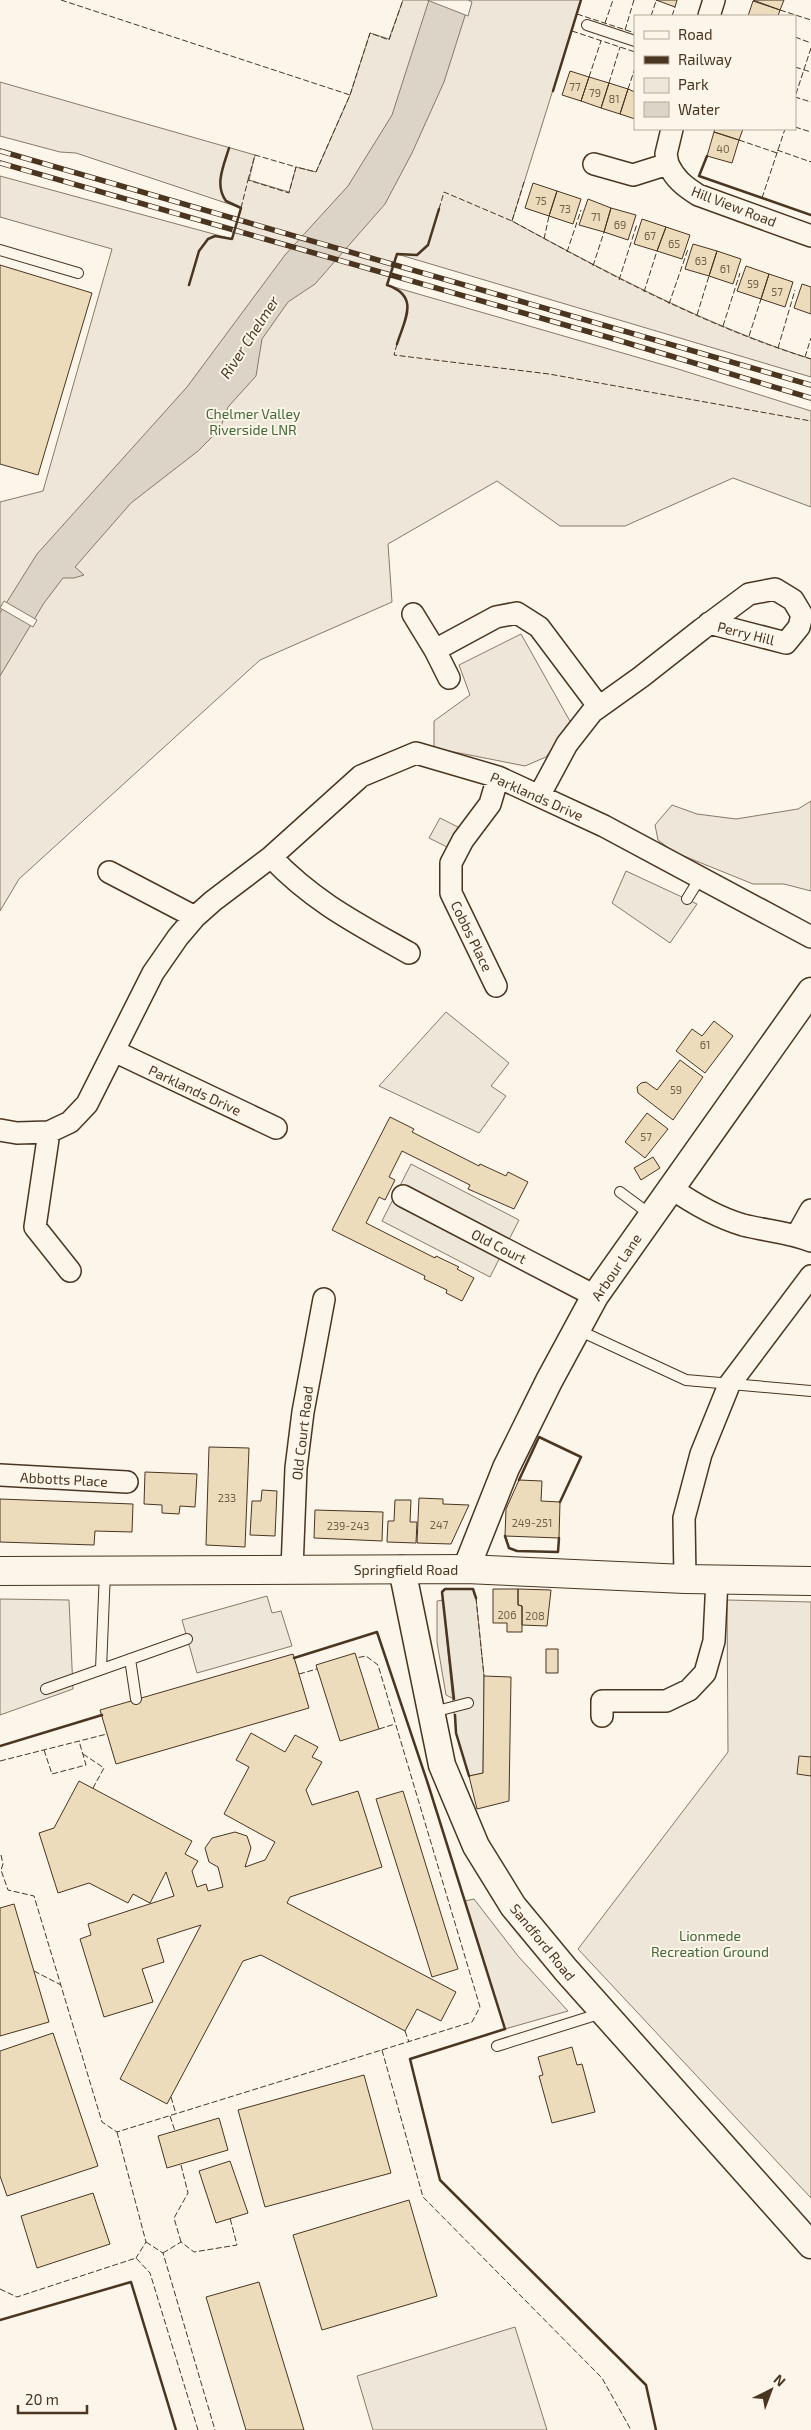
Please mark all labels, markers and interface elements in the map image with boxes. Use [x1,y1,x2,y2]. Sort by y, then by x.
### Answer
legend [634,15,796,130]
text: Road [678,25,713,43]
text: Railway [678,50,732,68]
text: Park [678,75,709,93]
house number: 77 [569,80,581,93]
house number: 79 [589,86,601,99]
house number: 81 [608,92,620,105]
text: Water [678,100,720,118]
house number: 40 [716,142,730,155]
street label: Hill View Road [689,182,779,230]
house number: 75 [535,194,547,207]
house number: 73 [559,202,571,215]
house number: 71 [591,210,601,223]
house number: 69 [614,218,626,231]
house number: 67 [644,229,656,242]
house number: 65 [668,237,680,250]
house number: 63 [695,254,707,267]
house number: 61 [720,262,730,275]
house number: 59 [747,277,759,290]
house number: 57 [771,285,783,298]
water label: River Chelmer [216,292,283,382]
park label: Chelmer Valley Riverside LNR [206,405,301,438]
street label: Perry Hill [716,618,777,648]
street label: Parklands Drive [488,768,586,824]
street label: Cobbs Place [448,898,496,974]
house number: 61 [700,1038,710,1051]
street label: Parklands Drive [146,1061,244,1119]
house number: 59 [670,1083,682,1096]
house number: 57 [640,1130,652,1143]
street label: Old Court [469,1225,529,1267]
street label: Arbour Lane [587,1230,645,1304]
street label: Old Court Road [288,1385,316,1481]
street label: Abbotts Place [20,1468,108,1490]
house number: 233 [218,1491,236,1504]
house number: 249-251 [512,1516,552,1529]
house number: 247 [430,1518,449,1531]
house number: 239-243 [327,1519,369,1532]
street label: Springfield Road [354,1561,458,1578]
house number: 206 [497,1608,517,1621]
house number: 208 [525,1609,545,1622]
street label: Sandford Road [507,1900,579,1984]
park label: Lionmede Recreation Ground [651,1927,769,1960]
north arrow [746,2365,796,2415]
text: N [771,2370,789,2390]
scale bar [18,2382,86,2414]
text: 20 m [25,2390,59,2408]

